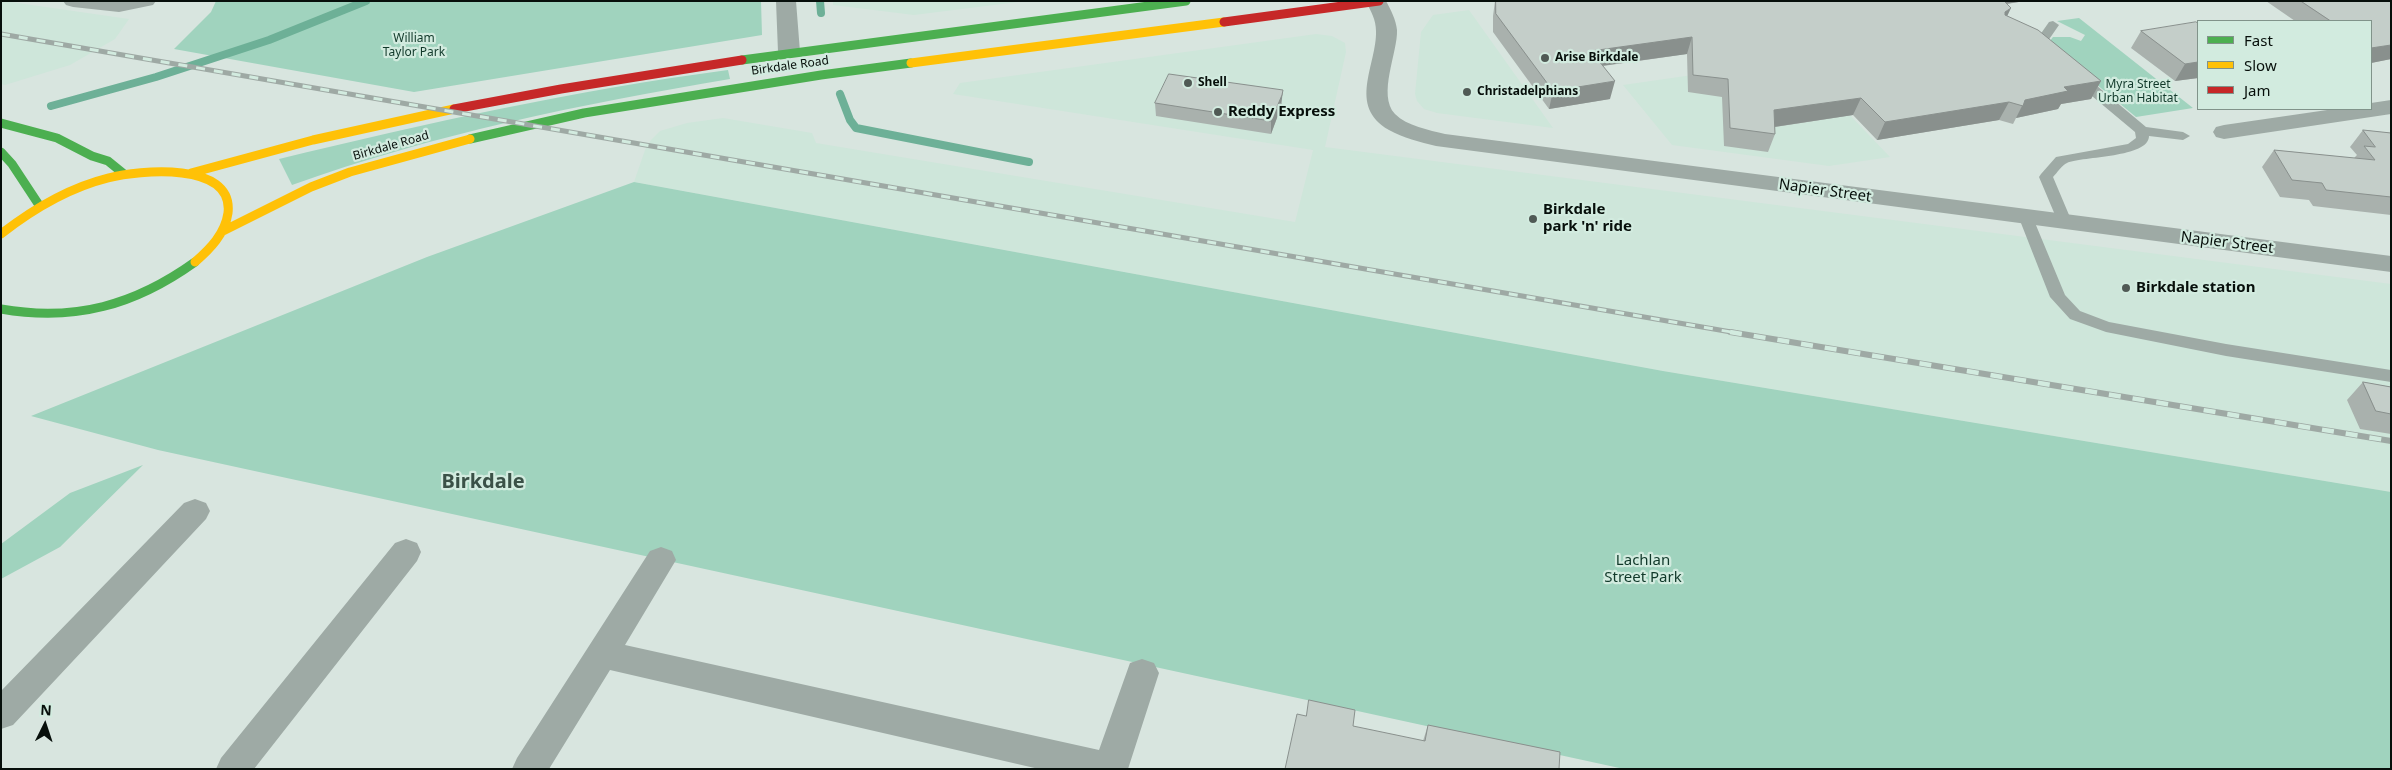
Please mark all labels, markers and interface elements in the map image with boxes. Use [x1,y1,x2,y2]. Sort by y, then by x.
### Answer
legend [2197,20,2372,110]
text: Fast [2244,30,2273,50]
park label: William Taylor Park [383,32,445,60]
place label: Arise Birkdale [1555,51,1638,65]
marker: Arise Birkdale [1539,52,1551,64]
street label: Birkdale Road [750,53,830,79]
text: Slow [2244,55,2277,75]
place label: Shell [1198,76,1227,90]
marker: Shell [1182,77,1194,89]
park label: Myra Street Urban Habitat [2098,78,2178,106]
text: Jam [2244,80,2271,100]
place label: Christadelphians [1477,85,1578,99]
marker: Christadelphians [1461,86,1473,98]
place label: Reddy Express [1228,103,1335,121]
marker: Reddy Express [1212,106,1224,118]
street label: Birkdale Road [351,128,431,164]
street label: Napier Street [1778,176,1872,206]
place label: Birkdale park 'n' ride [1543,201,1632,236]
marker: Birkdale park 'n' ride [1527,213,1539,225]
street label: Napier Street [2180,228,2274,258]
place label: Birkdale station [2136,279,2255,297]
marker: Birkdale station [2120,282,2132,294]
district label: Birkdale [441,470,525,494]
park label: Lachlan Street Park [1604,552,1682,587]
north arrow [20,700,70,750]
text: N [40,700,52,719]

